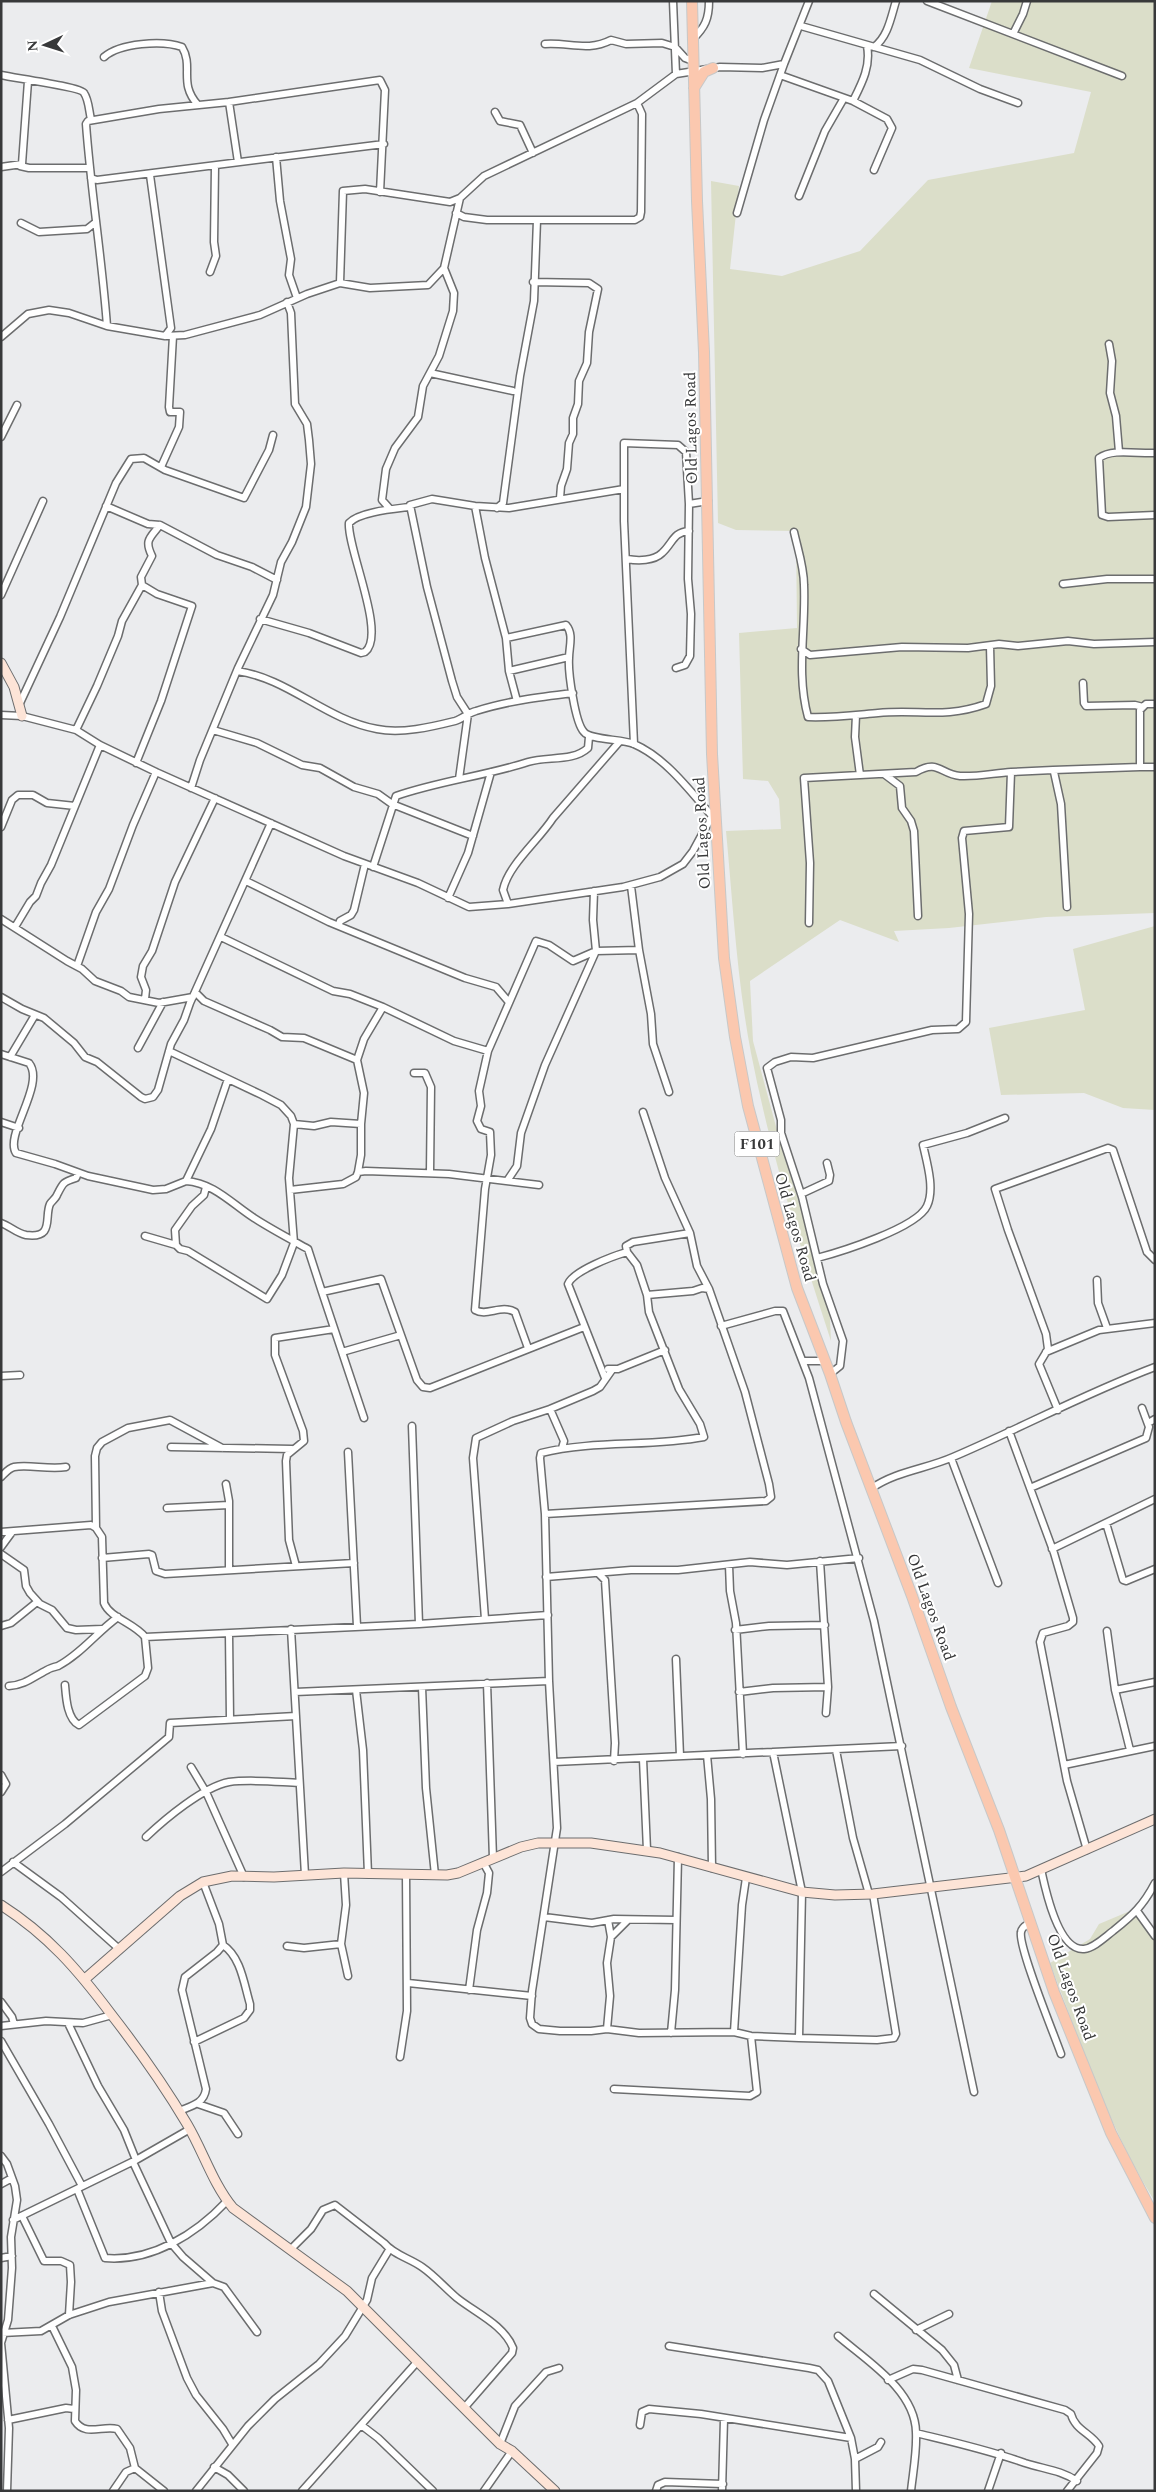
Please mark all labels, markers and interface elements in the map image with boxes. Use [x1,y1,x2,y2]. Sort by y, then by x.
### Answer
north arrow [20,20,70,70]
text: N [22,39,43,52]
street label: Old Lagos Road [678,371,704,485]
street label: Old Lagos Road [687,776,717,890]
road number: F101 [734,1132,780,1156]
street label: Old Lagos Road [768,1170,822,1284]
street label: Old Lagos Road [900,1550,962,1664]
street label: Old Lagos Road [1040,1930,1102,2044]

